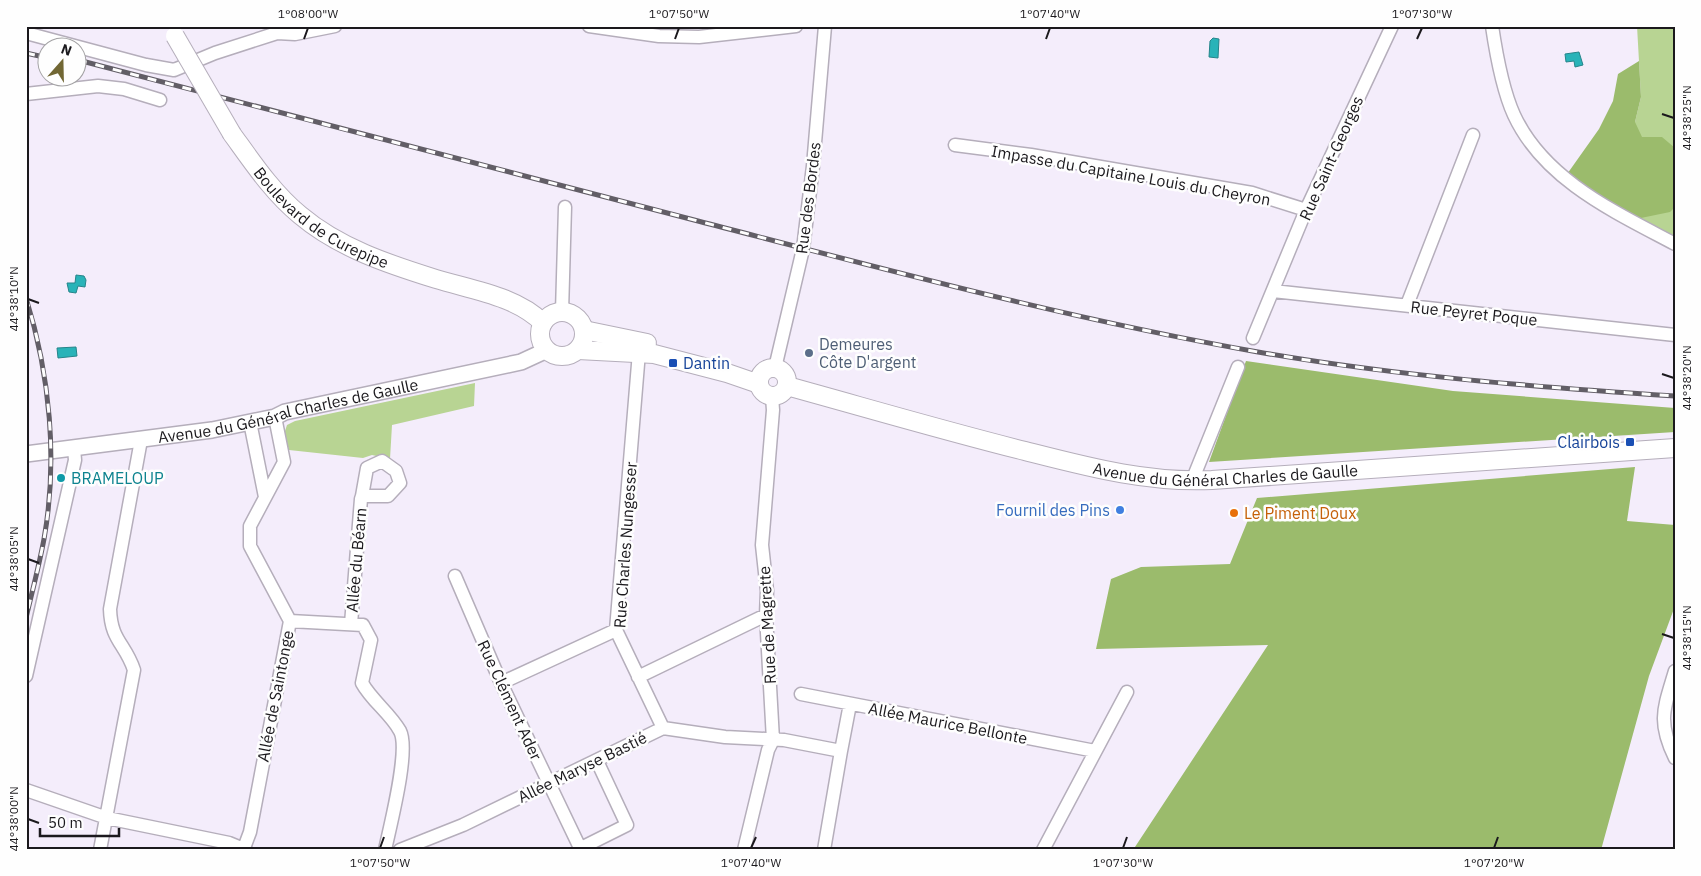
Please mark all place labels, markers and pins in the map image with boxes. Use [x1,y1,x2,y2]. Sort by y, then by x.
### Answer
place label: Demeures Côte D'argent [819,334,916,372]
marker: Demeures Côte D'argent [803,347,815,359]
place label: Dantin [683,353,730,373]
marker: Dantin [667,357,679,369]
place label: Clairbois [1557,432,1620,452]
marker: Clairbois [1624,436,1636,448]
place label: BRAMELOUP [71,468,164,488]
marker: BRAMELOUP [55,472,67,484]
place label: Fournil des Pins [996,500,1110,520]
place label: Le Piment Doux [1244,503,1356,523]
marker: Fournil des Pins [1114,504,1126,516]
marker: Le Piment Doux [1228,507,1240,519]

